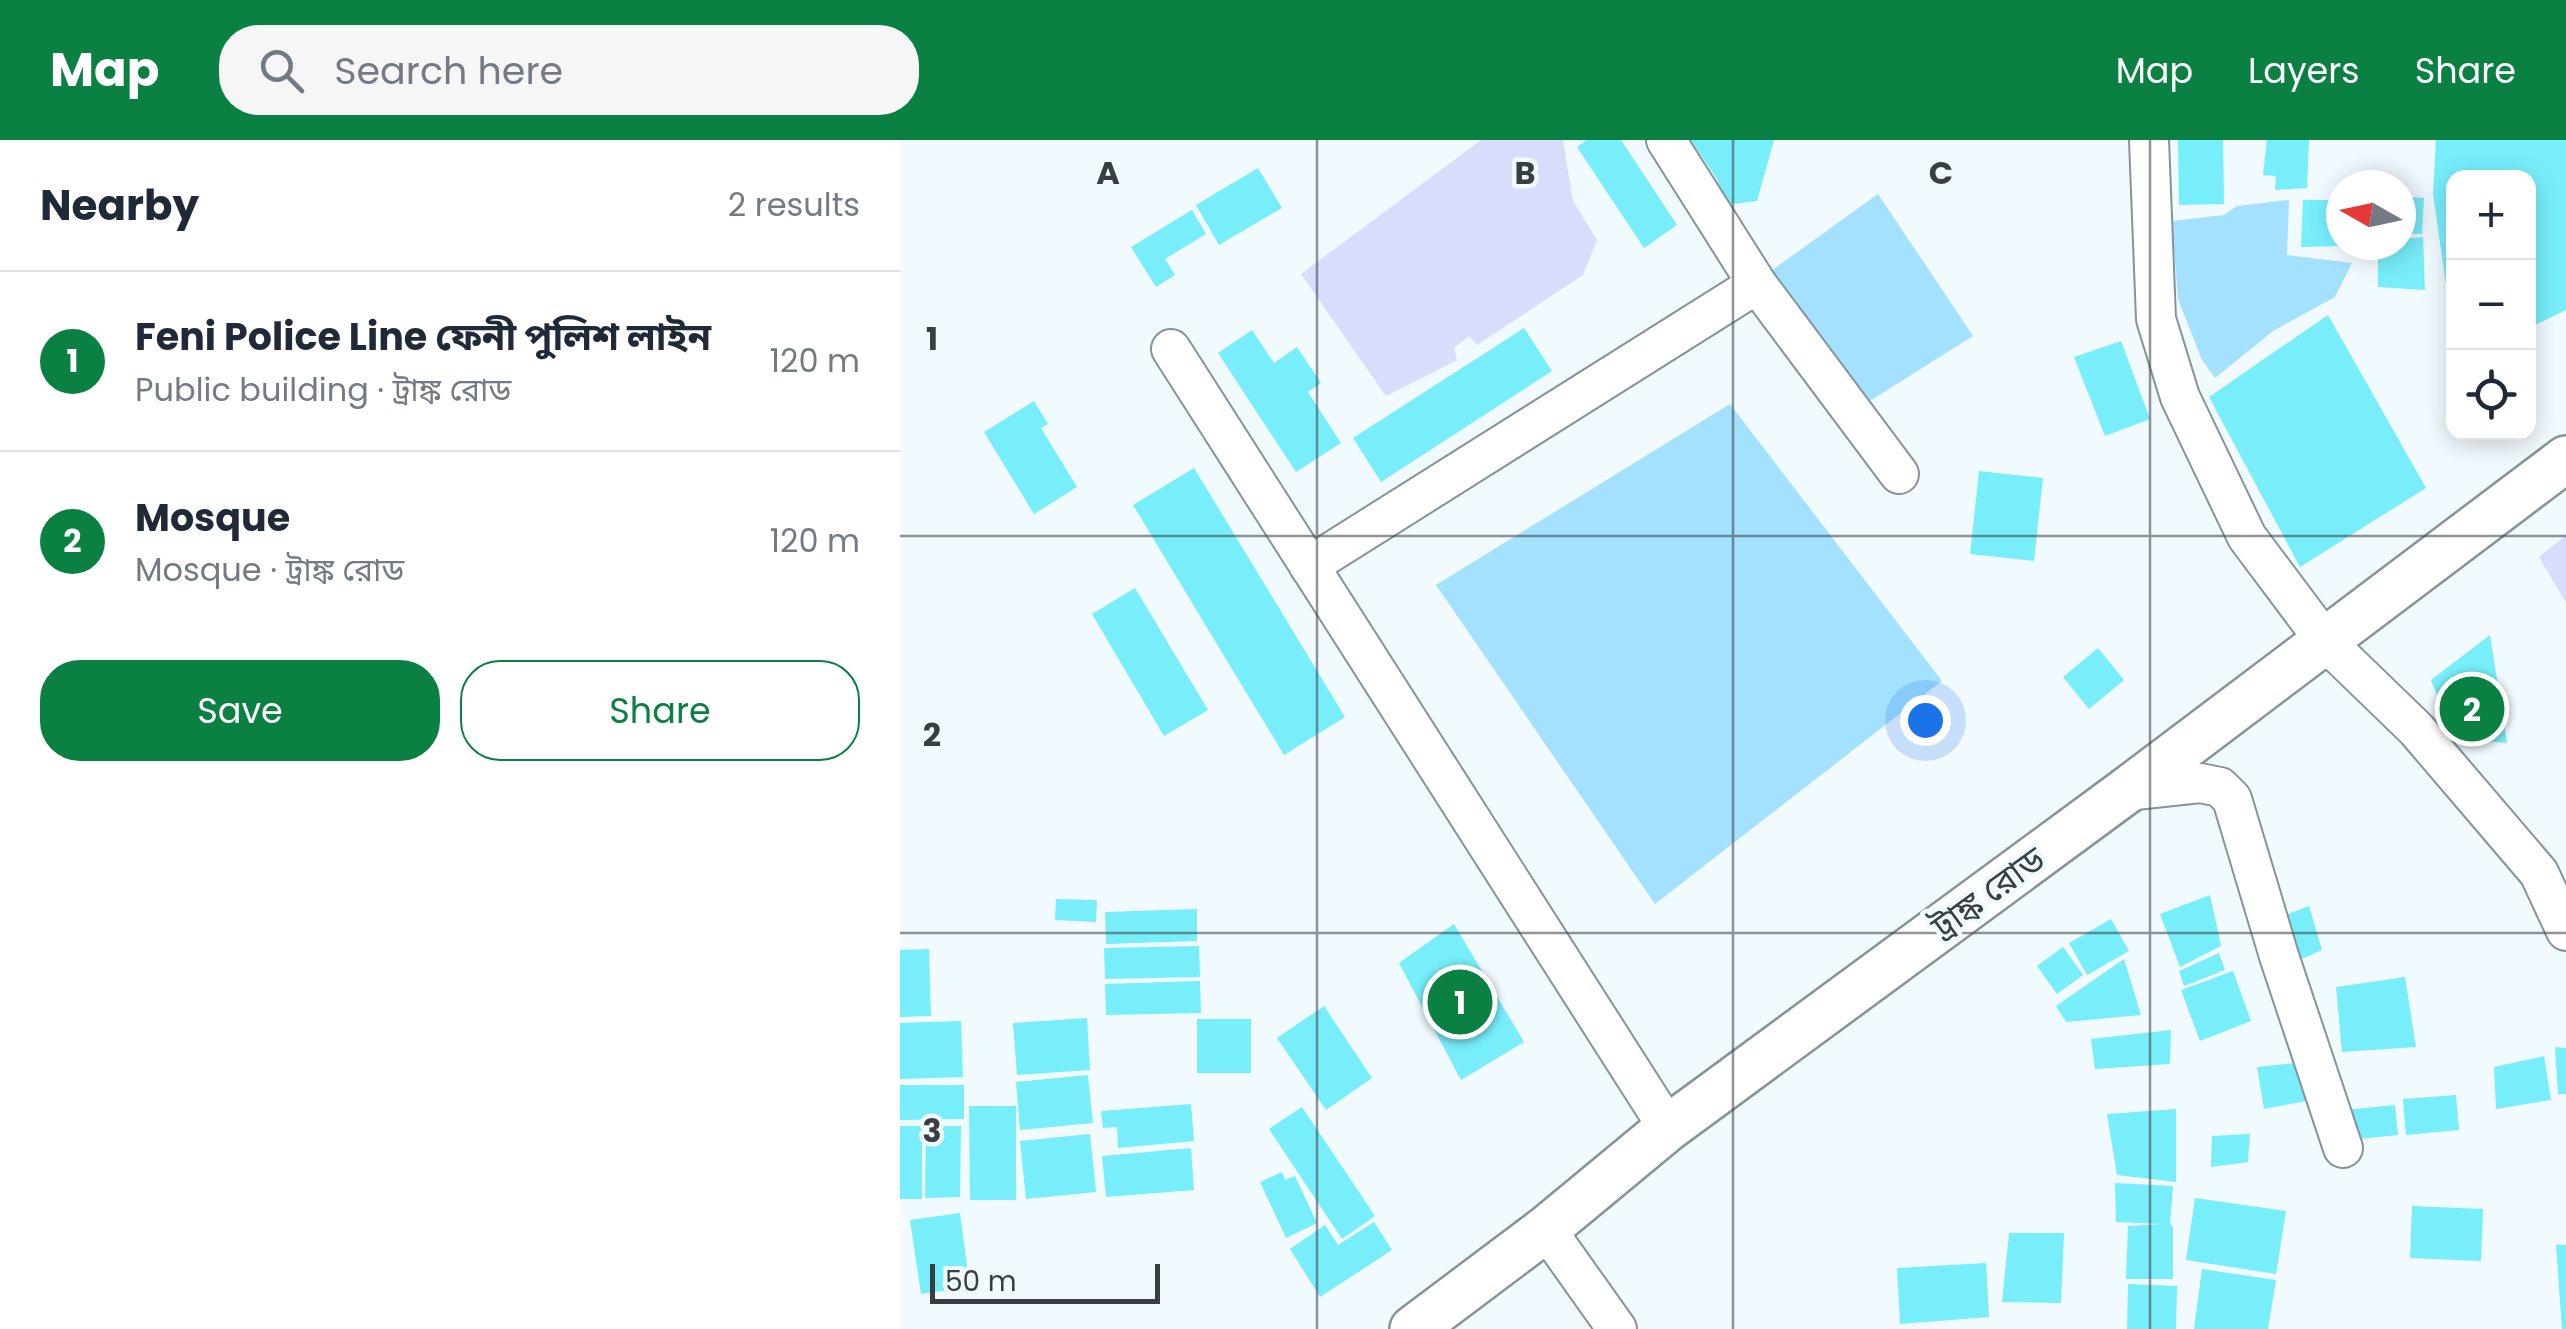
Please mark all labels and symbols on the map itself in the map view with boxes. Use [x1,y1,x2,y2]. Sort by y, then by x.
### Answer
text: A [1096,150,1120,195]
text: B [1514,150,1536,195]
text: C [1929,150,1953,195]
north arrow [2326,170,2416,260]
text: 1 [926,316,938,361]
pin: 2 [2440,672,2504,746]
your location [1900,695,1951,746]
text: 2 [923,712,941,757]
street label: ট্রাঙ্ক রোড [1920,834,2055,951]
pin: 1 [1428,964,1492,1040]
text: 3 [922,1108,942,1153]
scale bar [930,1259,1160,1304]

